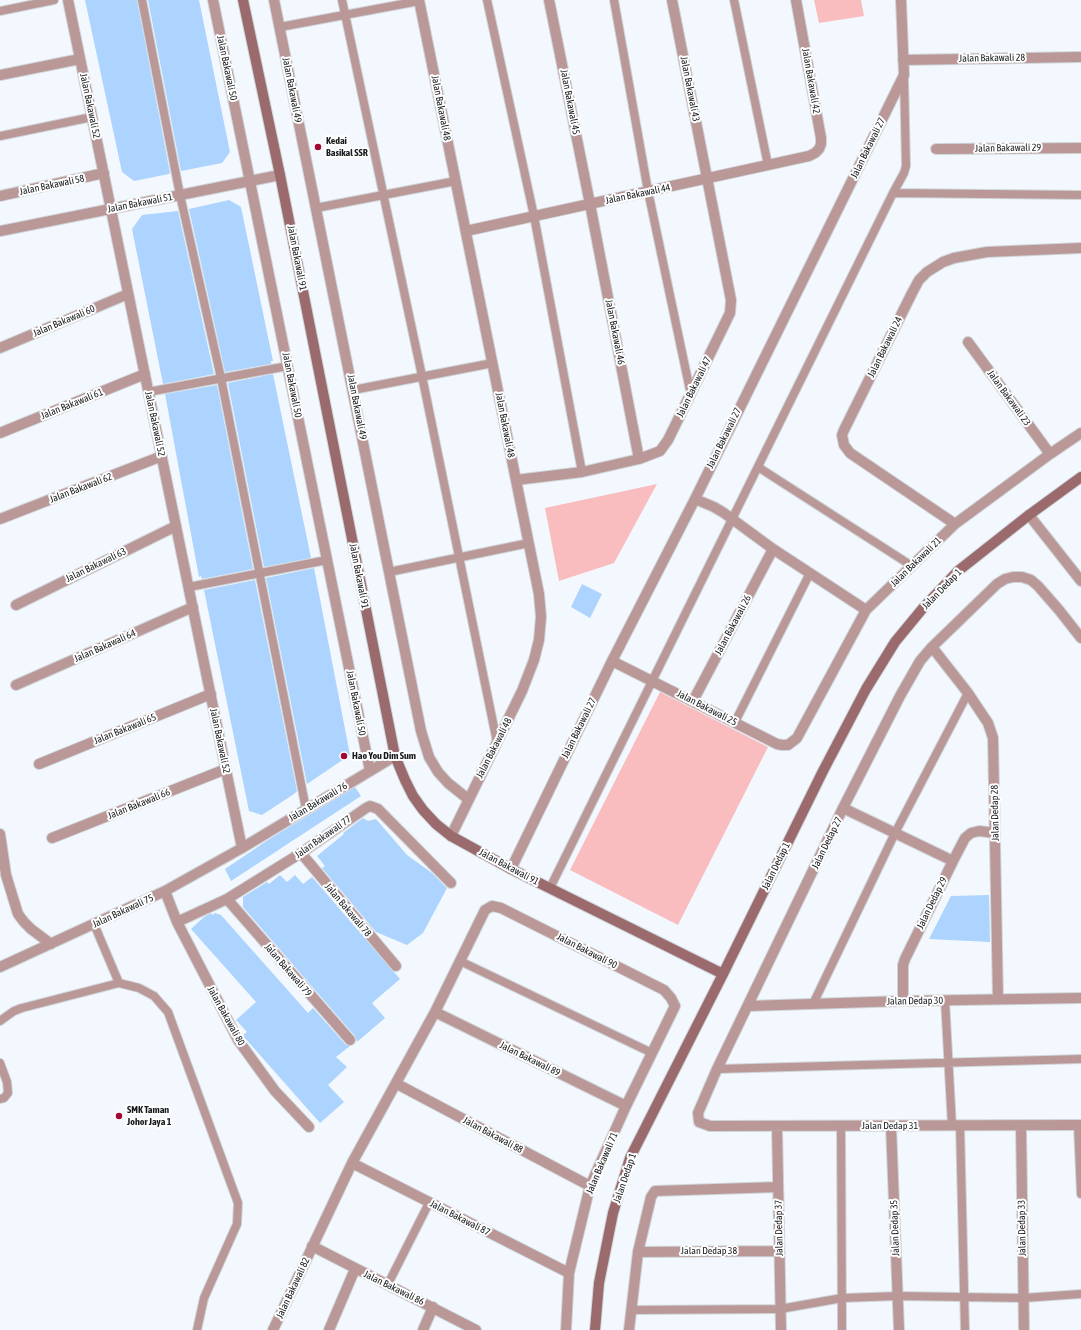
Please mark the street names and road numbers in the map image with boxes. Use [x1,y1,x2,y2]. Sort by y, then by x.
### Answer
street label: Jalan Bakawali 50 [214,34,240,102]
street label: Jalan Bakawali 42 [799,47,823,115]
street label: Jalan Bakawali 28 [959,51,1025,65]
street label: Jalan Bakawali 43 [678,55,702,123]
street label: Jalan Bakawali 49 [280,56,304,124]
street label: Jalan Bakawali 45 [558,68,582,136]
street label: Jalan Bakawali 52 [77,72,103,140]
street label: Jalan Bakawali 48 [429,74,453,142]
street label: Jalan Bakawali 27 [848,116,888,180]
street label: Jalan Bakawali 29 [975,141,1041,155]
street label: Jalan Bakawali 58 [18,172,86,198]
street label: Jalan Bakawali 44 [604,181,672,207]
street label: Jalan Bakawali 51 [106,191,174,215]
street label: Jalan Bakawali 91 [285,224,309,292]
street label: Jalan Bakawali 46 [603,298,627,366]
street label: Jalan Bakawali 60 [31,303,97,339]
street label: Jalan Bakawali 24 [865,315,905,379]
street label: Jalan Bakawali 50 [280,351,304,419]
street label: Jalan Bakawali 47 [674,355,714,419]
street label: Jalan Bakawali 23 [985,368,1033,428]
street label: Jalan Bakawali 49 [345,373,369,441]
street label: Jalan Bakawali 61 [39,386,105,422]
street label: Jalan Bakawali 52 [142,390,168,458]
street label: Jalan Bakawali 48 [493,391,517,459]
street label: Jalan Bakawali 27 [704,406,744,470]
street label: Jalan Bakawali 62 [48,471,114,505]
street label: Jalan Bakawali 21 [888,535,944,589]
street label: Jalan Bakawali 91 [347,542,371,610]
street label: Jalan Bakawali 63 [64,545,128,585]
street label: Jalan Dedap 1 [920,566,964,612]
street label: Jalan Bakawali 26 [712,593,754,657]
street label: Jalan Bakawali 64 [72,627,138,665]
street label: Jalan Bakawali 50 [344,669,368,737]
street label: Jalan Bakawali 25 [675,688,739,728]
street label: Jalan Bakawali 27 [559,696,599,760]
street label: Jalan Bakawali 52 [207,707,233,775]
street label: Jalan Bakawali 65 [92,711,158,747]
street label: Jalan Bakawali 48 [474,716,514,780]
street label: Jalan Bakawali 76 [287,780,349,824]
street label: Jalan Dedap 28 [989,785,1001,841]
street label: Jalan Bakawali 66 [106,786,172,822]
street label: Jalan Bakawali 77 [293,813,353,861]
street label: Jalan Dedap 27 [809,815,845,871]
street label: Jalan Dedap 1 [759,840,793,892]
street label: Jalan Bakawali 91 [477,846,541,888]
street label: Jalan Dedap 29 [914,875,950,931]
street label: Jalan Bakawali 78 [322,881,374,939]
street label: Jalan Bakawali 75 [91,892,155,930]
street label: Jalan Bakawali 90 [555,931,619,971]
street label: Jalan Bakawali 79 [262,941,314,999]
street label: Jalan Bakawali 80 [205,984,247,1048]
street label: Jalan Dedap 30 [887,995,943,1007]
street label: Jalan Bakawali 89 [498,1039,562,1079]
street label: Jalan Bakawali 88 [461,1114,525,1156]
street label: Jalan Dedap 31 [862,1120,918,1132]
street label: Jalan Bakawali 71 [584,1130,620,1196]
street label: Jalan Dedap 1 [611,1152,639,1204]
street label: Jalan Bakawali 87 [428,1198,492,1238]
street label: Jalan Dedap 37 [773,1200,785,1256]
street label: Jalan Dedap 35 [888,1200,902,1256]
street label: Jalan Dedap 33 [1016,1200,1028,1256]
street label: Jalan Dedap 38 [681,1245,737,1257]
street label: Jalan Bakawali 82 [274,1256,312,1320]
street label: Jalan Bakawali 86 [362,1268,426,1308]

